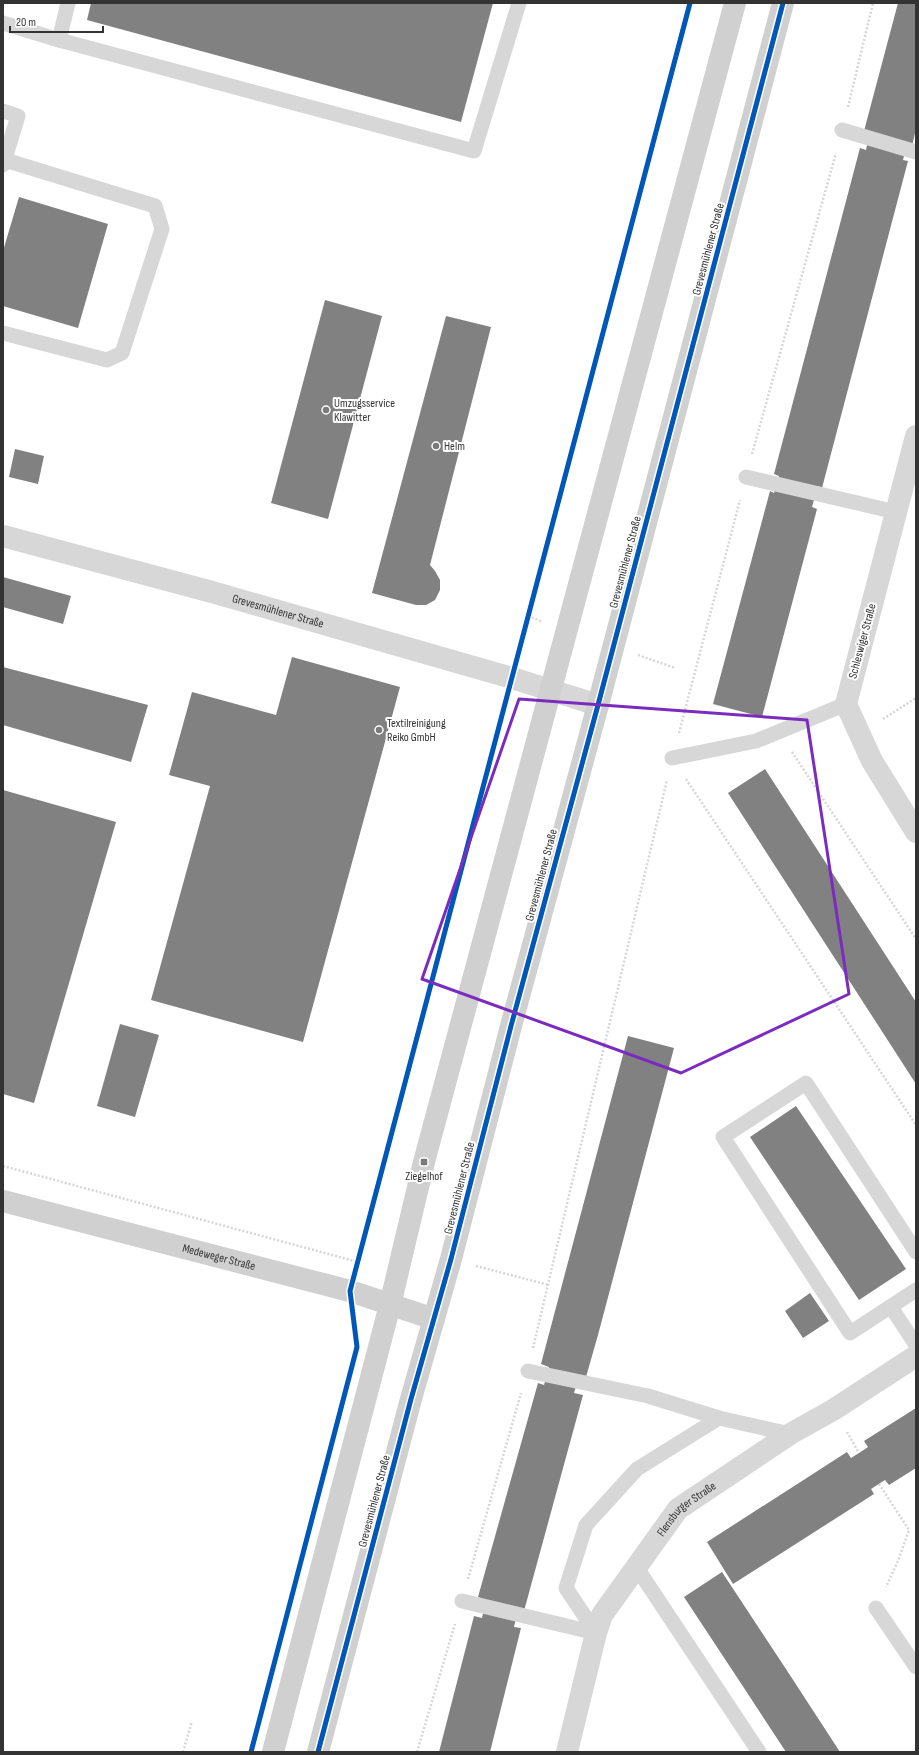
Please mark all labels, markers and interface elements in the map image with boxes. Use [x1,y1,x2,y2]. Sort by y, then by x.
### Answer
scale bar [10,8,103,34]
text: 20 m [16,15,36,30]
street label: Grevesmühlener Straße [689,201,728,297]
place label: Umzugsservice Klawitter [334,396,395,425]
marker: Umzugsservice Klawitter [321,405,331,415]
place label: Helm [444,439,465,454]
marker: Helm [431,441,441,451]
street label: Grevesmühlener Straße [606,514,645,610]
street label: Grevesmühlener Straße [230,591,326,632]
street label: Schleswiger Straße [845,602,880,680]
place label: Textilreinigung Reiko GmbH [387,716,446,745]
marker: Textilreinigung Reiko GmbH [374,725,384,735]
street label: Grevesmühlener Straße [522,827,561,923]
street label: Grevesmühlener Straße [441,1140,478,1236]
marker: Ziegelhof [419,1157,429,1167]
place label: Ziegelhof [405,1169,443,1184]
street label: Medeweger Straße [181,1241,257,1274]
street label: Grevesmühlener Straße [355,1453,394,1549]
street label: Flensburger Straße [654,1479,719,1539]

